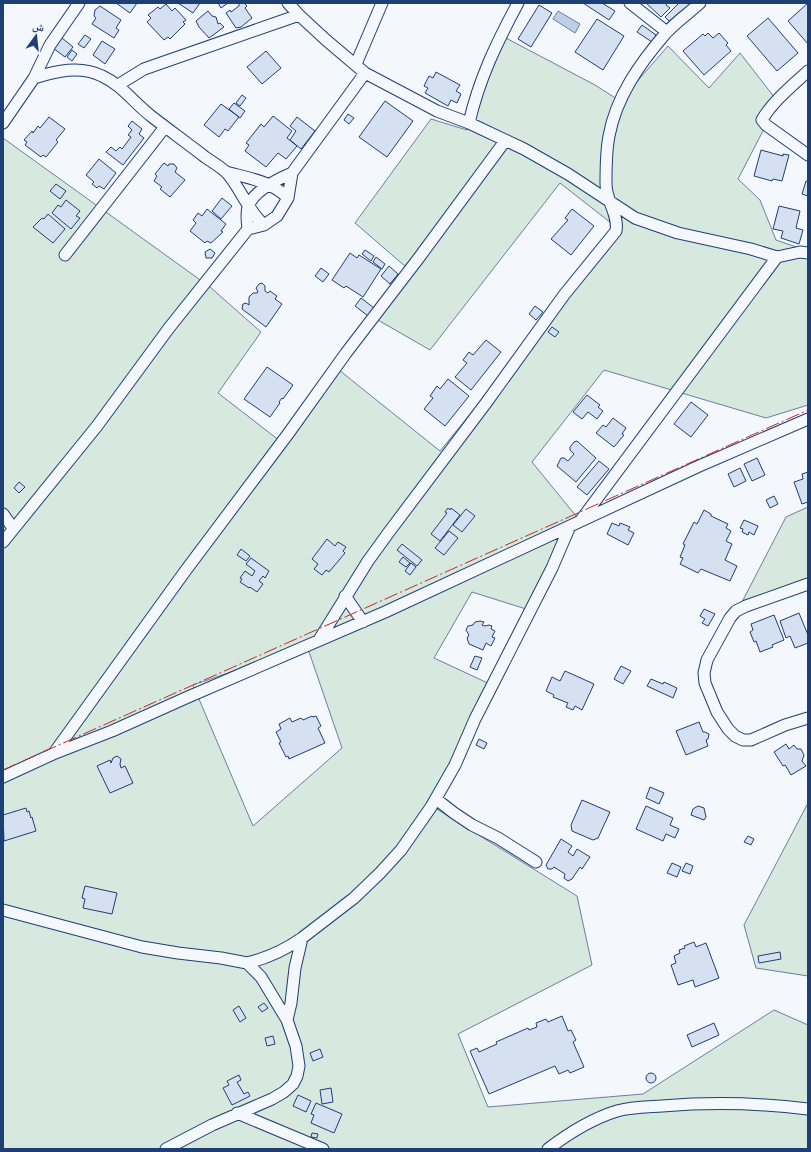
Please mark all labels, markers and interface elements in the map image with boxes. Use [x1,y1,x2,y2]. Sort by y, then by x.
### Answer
north arrow [16,16,56,56]
text: ش [31,18,46,36]

